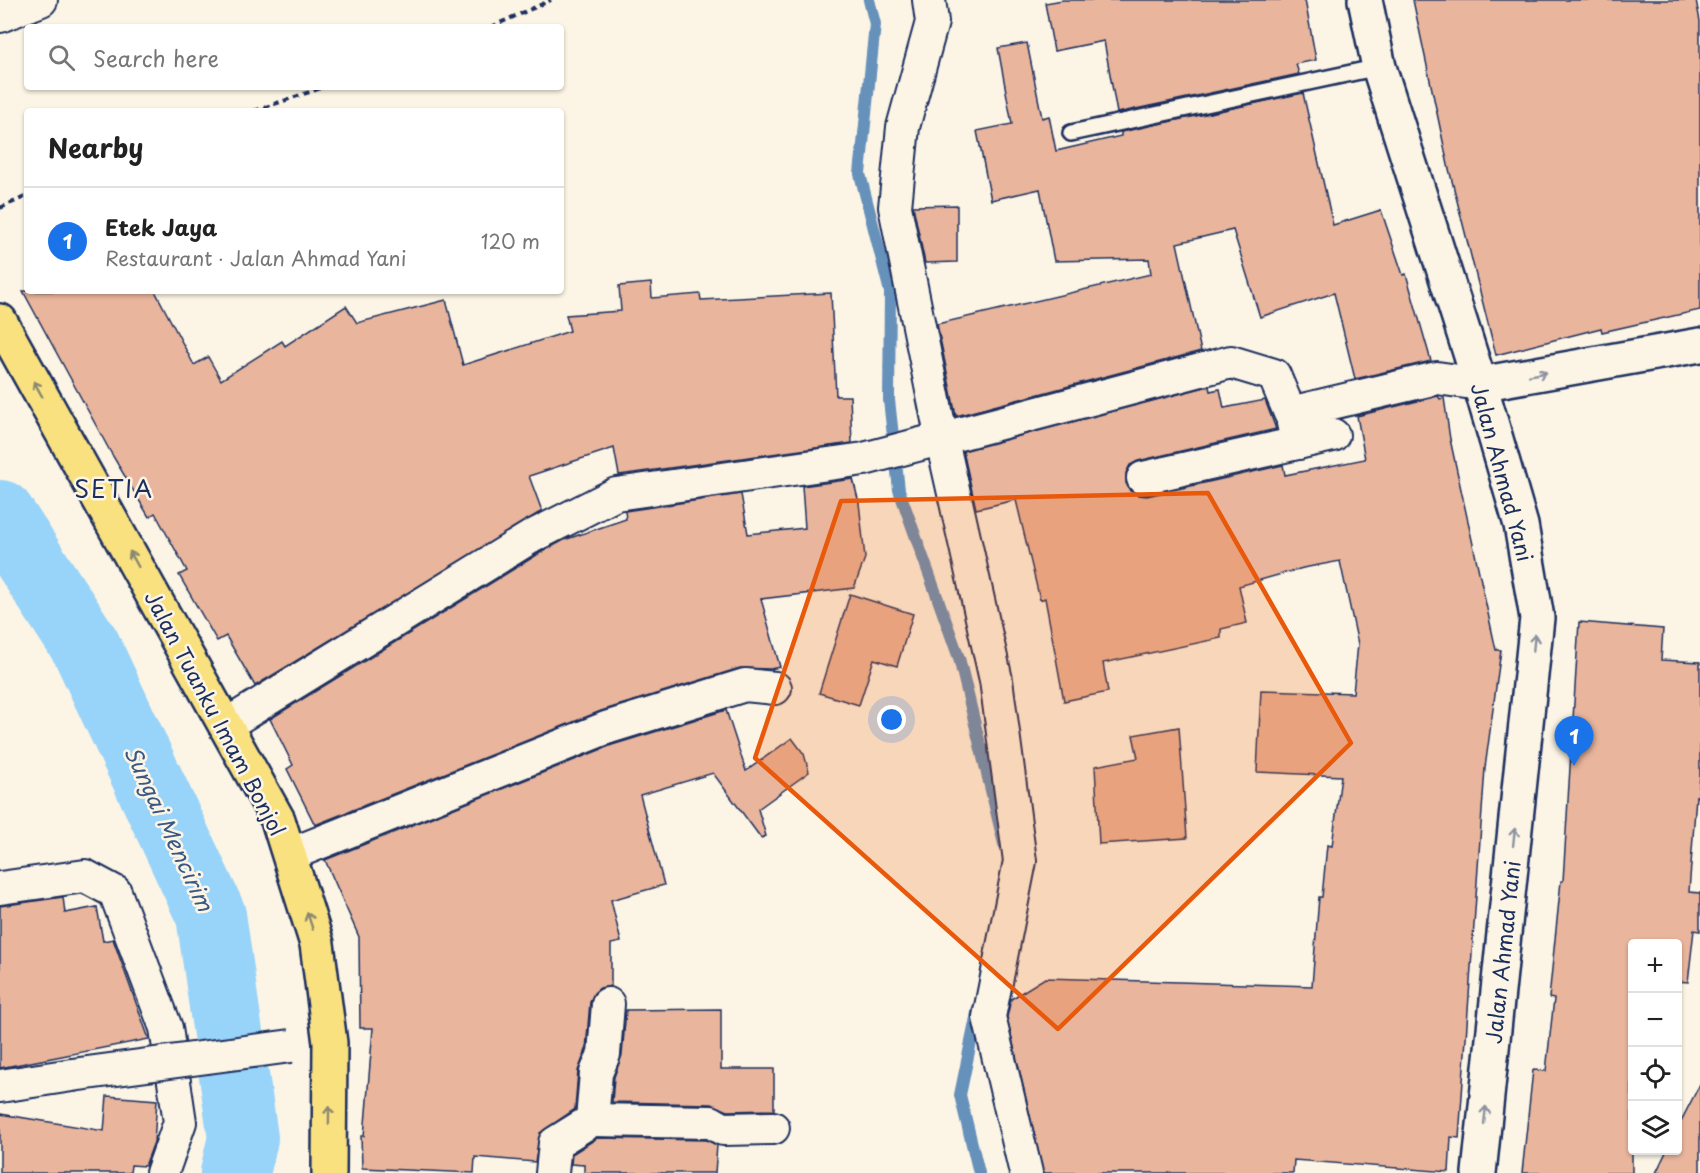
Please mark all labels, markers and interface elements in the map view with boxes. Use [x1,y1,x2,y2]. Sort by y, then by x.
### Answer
search box [24,24,564,90]
icon: search [45,41,78,74]
text: Search here [93,41,219,74]
text: Nearby [48,128,143,167]
text: Etek Jaya [105,210,217,243]
text: 1 [63,226,72,256]
text: 120 m [481,226,540,256]
text: Restaurant · Jalan Ahmad Yani [105,243,406,273]
one-way arrow [1528,368,1547,379]
street label: Jalan Ahmad Yani [1464,379,1542,565]
one-way arrow [32,381,44,398]
district label: SETIA [74,470,154,506]
one-way arrow [128,551,140,568]
street label: Jalan Tuanku Imam Bonjol [138,585,294,841]
one-way arrow [1529,634,1540,654]
your location [877,705,906,734]
pin: 1 [1554,716,1594,766]
water label: Sungai Mencirim [117,740,223,917]
one-way arrow [1509,828,1520,848]
street label: Jalan Ahmad Yani [1476,859,1528,1045]
one-way arrow [304,912,315,931]
map controls [1628,939,1682,1155]
button: + [1628,939,1682,993]
button: − [1628,993,1682,1047]
button: locate [1628,1047,1682,1101]
button: layers [1628,1101,1682,1155]
one-way arrow [324,1105,335,1125]
one-way arrow [1480,1105,1491,1125]

